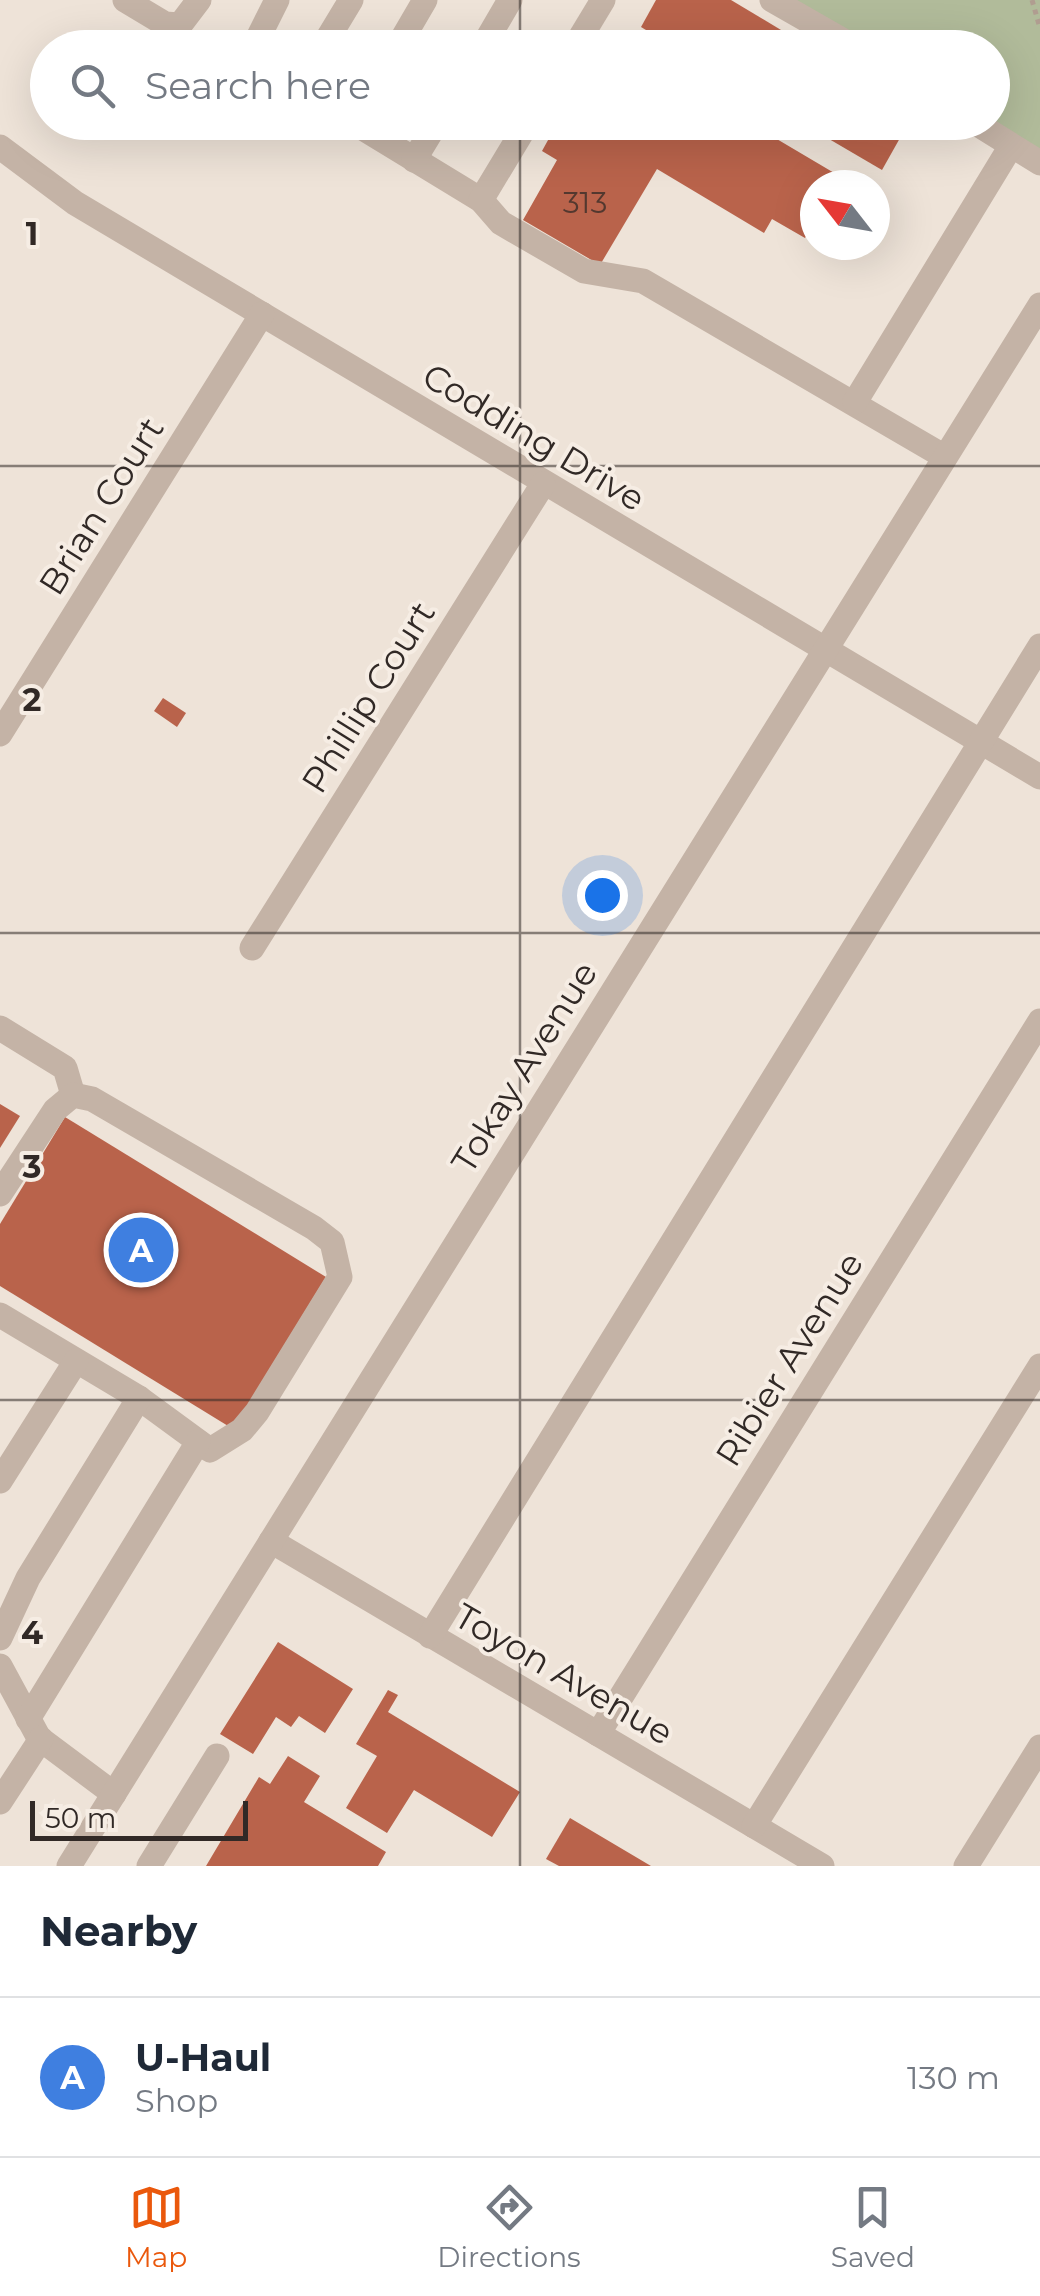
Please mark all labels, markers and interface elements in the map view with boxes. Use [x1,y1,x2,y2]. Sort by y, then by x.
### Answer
search box [30,30,1010,140]
icon: search [65,58,120,113]
text: Search here [145,62,371,109]
north arrow [800,170,890,260]
house number: 313 [563,184,607,221]
text: 1 [26,214,38,253]
street label: Codding Drive [415,354,653,520]
street label: Brian Court [29,409,173,603]
street label: Phillip Court [292,593,444,801]
text: 2 [23,680,41,719]
your location [577,870,628,921]
street label: Tokay Avenue [442,953,606,1181]
text: 3 [22,1147,41,1186]
pin: A [108,1212,174,1288]
street label: Ribier Avenue [706,1244,872,1474]
street label: Toyon Avenue [447,1594,681,1754]
text: 4 [21,1613,43,1652]
scale bar [30,1796,248,1840]
text: 50 m [45,1801,116,1835]
text: Nearby [40,1905,197,1957]
text: U-Haul [135,2034,271,2081]
text: A [60,2058,85,2097]
text: 130 m [907,2058,1000,2097]
text: Shop [135,2081,218,2120]
tab: Map [125,2180,187,2274]
tab: Directions [437,2180,581,2274]
tab: Saved [831,2180,915,2274]

